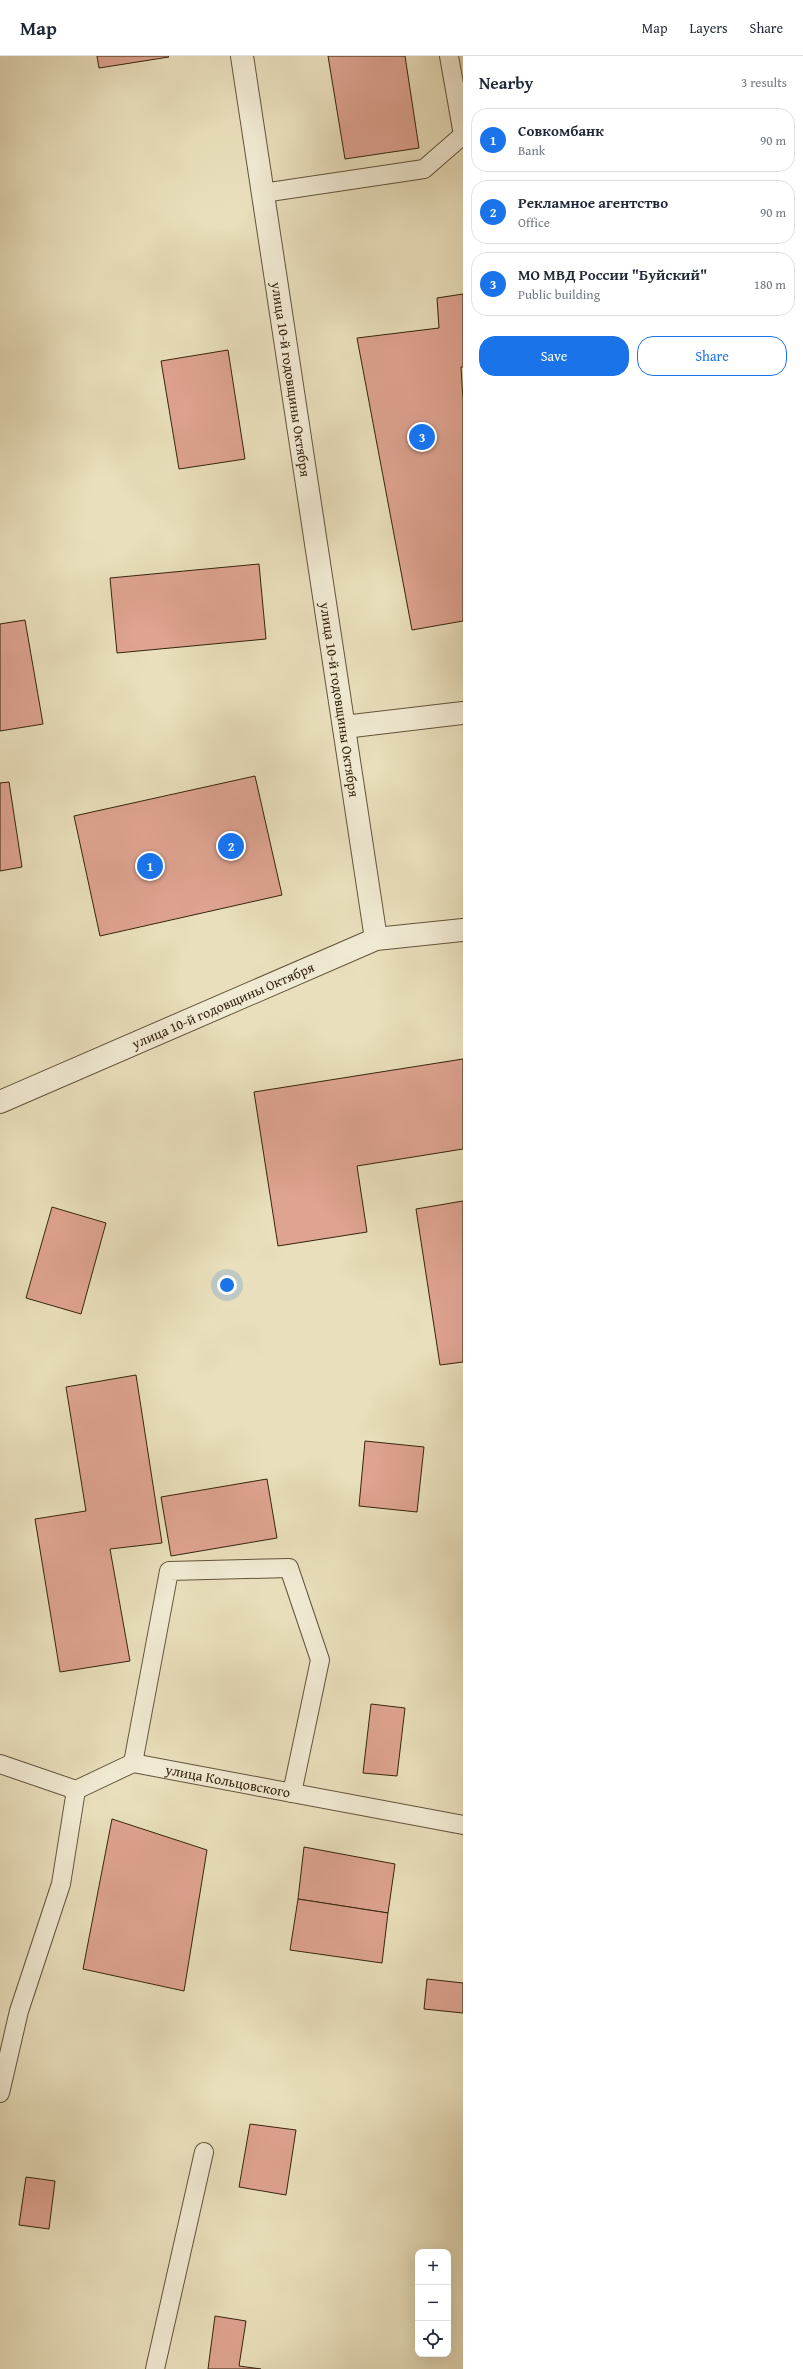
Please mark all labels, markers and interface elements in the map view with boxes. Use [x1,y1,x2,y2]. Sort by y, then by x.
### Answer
text: Map [20,14,57,42]
text: Map [642,18,668,38]
text: Layers [690,18,728,38]
text: Share [750,18,783,38]
text: Nearby [479,70,533,95]
text: 3 results [741,73,787,92]
text: Совкомбанк [518,120,604,141]
text: 1 [490,131,496,150]
text: 90 m [760,131,786,150]
text: Bank [518,141,545,160]
text: Рекламное агентство [518,192,668,213]
text: 2 [490,203,496,222]
text: 90 m [760,203,786,222]
text: Office [518,213,550,232]
text: МО МВД России "Буйский" [518,264,707,285]
text: 3 [490,275,496,294]
text: 180 m [754,275,786,294]
street label: улица 10-й годовщины Октября [266,279,316,478]
text: Public building [518,285,600,304]
button: Save [479,336,629,376]
button: Share [637,336,787,376]
pin: 3 [409,422,435,452]
street label: улица 10-й годовщины Октября [315,600,364,799]
pin: 2 [218,831,244,861]
pin: 1 [137,851,163,881]
street label: улица 10-й годовщины Октября [128,957,317,1054]
your location [217,1275,237,1295]
street label: улица Кольцовского [163,1759,292,1802]
map controls [415,2249,451,2357]
button: + [415,2249,451,2285]
button: − [415,2285,451,2321]
button: locate [415,2321,451,2357]

